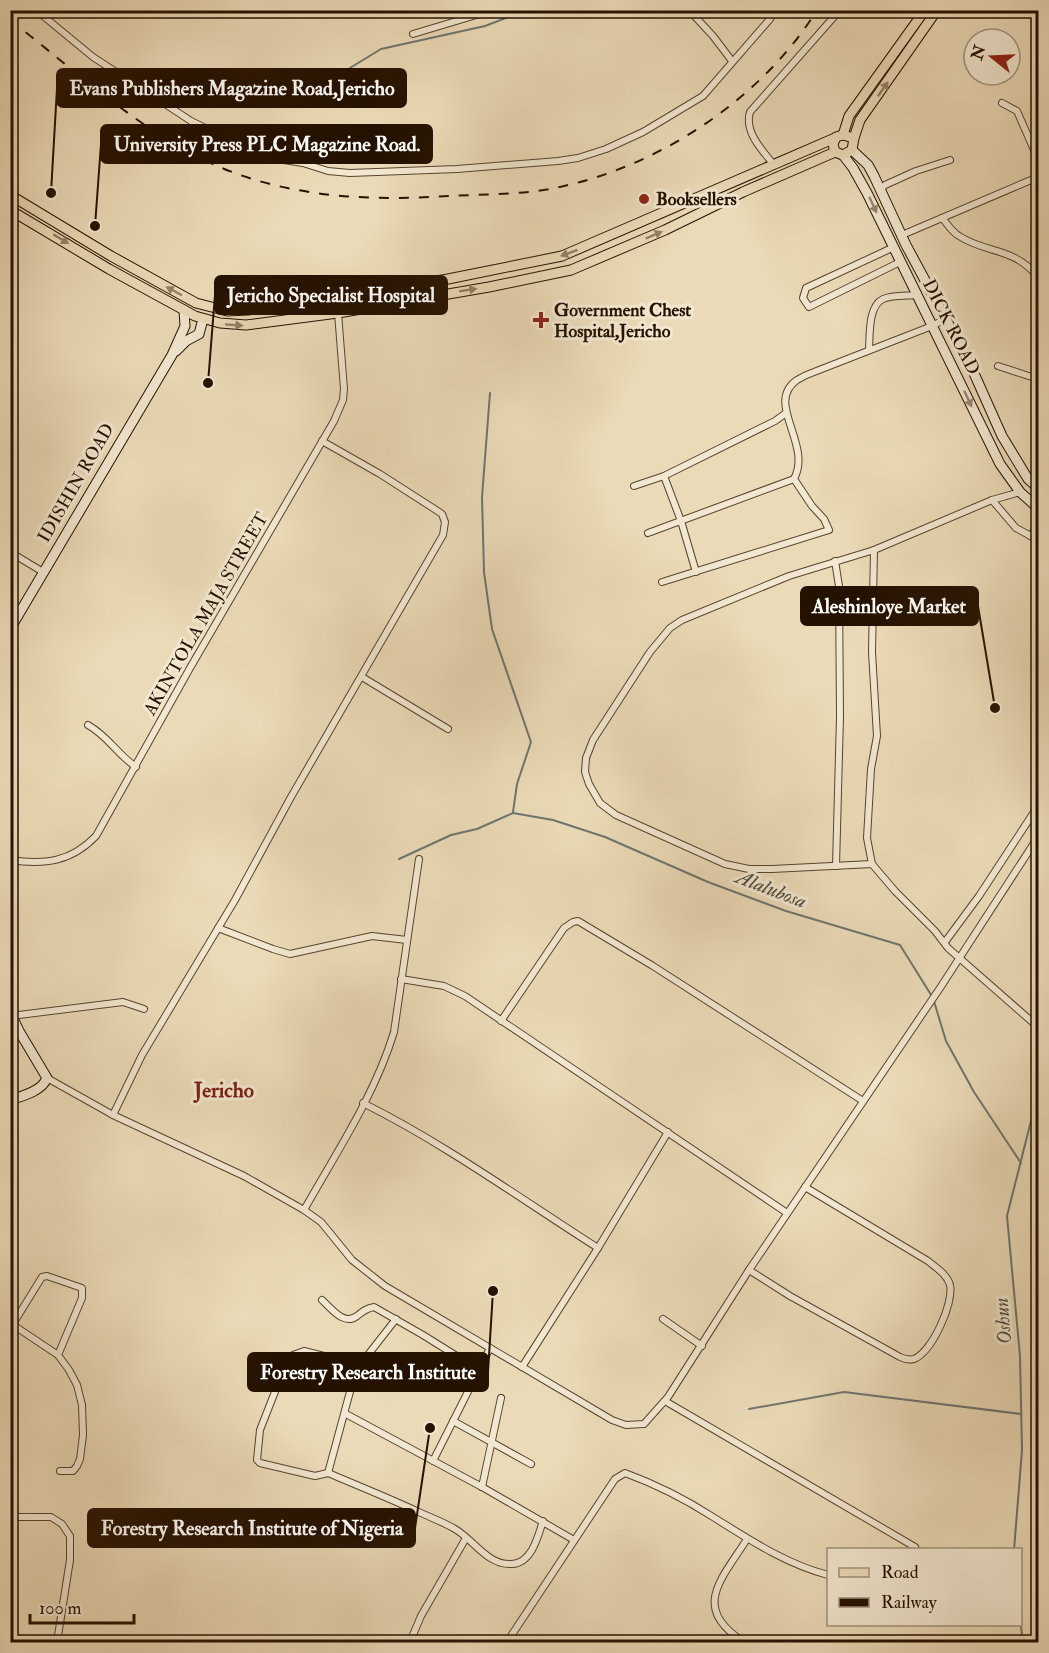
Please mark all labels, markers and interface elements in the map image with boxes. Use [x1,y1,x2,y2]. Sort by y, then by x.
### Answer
north arrow [962,27,1022,87]
text: N [967,42,991,64]
callout: Evans Publishers Magazine Road,Jericho [57,69,406,107]
text: Evans Publishers Magazine Road,Jericho [69,76,395,102]
one-way arrow [877,81,889,97]
callout: University Press PLC Magazine Road. [101,125,432,163]
text: University Press PLC Magazine Road. [114,132,421,158]
place label: Booksellers [656,188,737,211]
marker: Booksellers [637,192,651,206]
one-way arrow [868,197,877,214]
one-way arrow [646,230,664,240]
one-way arrow [53,234,69,245]
one-way arrow [560,249,578,259]
street label: DICK ROAD [917,275,985,379]
callout: Jericho Specialist Hospital [215,276,447,314]
text: Jericho Specialist Hospital [226,283,436,309]
one-way arrow [165,286,182,296]
one-way arrow [459,286,478,295]
place label: Government Chest Hospital,Jericho [554,299,691,343]
marker: Government Chest Hospital,Jericho [532,311,550,329]
one-way arrow [225,320,244,329]
one-way arrow [964,390,973,407]
street label: IDISHIN ROAD [33,419,119,547]
street label: AKINTOLA MAJA STREET [138,508,274,720]
callout: Aleshinloye Market [801,587,978,625]
text: Aleshinloye Market [811,594,966,620]
water label: Alalubosa [730,863,810,914]
district label: Jericho [193,1077,254,1104]
water label: Oshun [989,1297,1017,1345]
callout: Forestry Research Institute [248,1353,488,1391]
text: Forestry Research Institute [260,1360,477,1386]
callout: Forestry Research Institute of Nigeria [88,1509,415,1547]
text: Forestry Research Institute of Nigeria [101,1516,404,1542]
legend [827,1548,1022,1626]
text: Road [881,1561,919,1584]
scale bar [30,1587,134,1625]
text: Railway [881,1591,938,1614]
text: 100 m [39,1597,82,1620]

